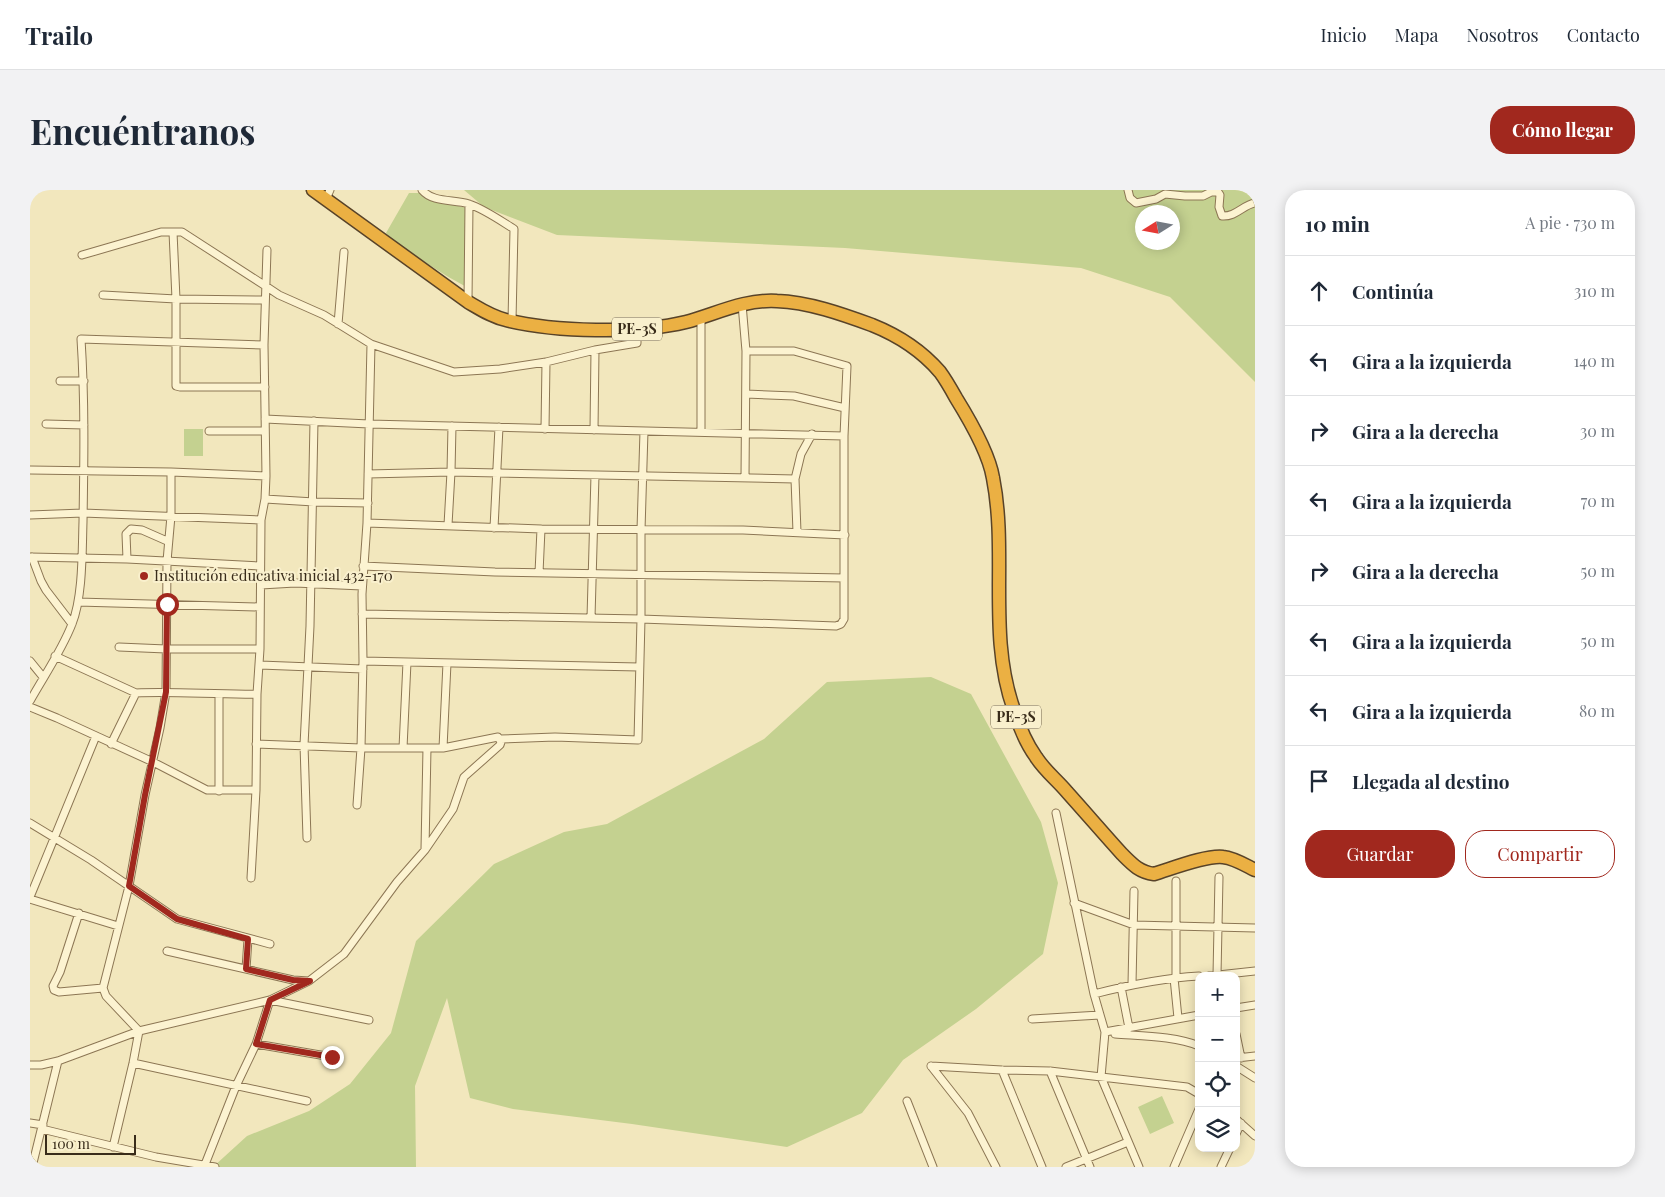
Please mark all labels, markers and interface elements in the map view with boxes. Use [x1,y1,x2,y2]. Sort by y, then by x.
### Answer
text: Trailo [25,19,93,51]
text: Inicio [1321,23,1367,47]
text: Mapa [1395,23,1439,47]
text: Nosotros [1467,23,1539,47]
text: Contacto [1567,23,1640,47]
button: Cómo llegar [1490,106,1635,154]
text: Encuéntranos [30,107,255,154]
north arrow [1135,205,1180,250]
text: 10 min [1305,209,1370,237]
text: A pie · 730 m [1525,212,1615,233]
icon: ahead [1305,277,1333,305]
text: Continúa [1352,278,1434,304]
text: 310 m [1574,280,1615,301]
road number: PE-3S [612,318,662,340]
icon: left [1305,347,1333,375]
text: Gira a la izquierda [1352,348,1512,374]
text: 140 m [1573,350,1615,371]
icon: right [1305,417,1333,445]
text: Gira a la derecha [1352,418,1499,444]
text: 30 m [1580,420,1615,441]
icon: left [1305,487,1333,515]
text: Gira a la izquierda [1352,488,1512,514]
text: 70 m [1581,490,1615,511]
icon: right [1305,557,1333,585]
text: Gira a la derecha [1352,558,1499,584]
text: 50 m [1581,560,1615,581]
place label: Institución educativa inicial 432-170 [154,565,393,585]
marker: Institución educativa inicial 432-170 [138,570,150,582]
route start [156,593,179,616]
icon: left [1305,627,1333,655]
text: Gira a la izquierda [1352,628,1512,654]
text: 50 m [1581,630,1615,651]
icon: left [1305,697,1333,725]
text: Gira a la izquierda [1352,698,1512,724]
text: 80 m [1579,700,1615,721]
road number: PE-3S [991,706,1041,728]
icon: arrive [1305,767,1333,795]
text: Llegada al destino [1352,768,1510,794]
button: Guardar [1305,830,1455,878]
button: Compartir [1465,830,1615,878]
map controls [1195,972,1240,1152]
button: + [1195,972,1240,1017]
button: − [1195,1017,1240,1062]
route end [321,1046,344,1069]
button: locate [1195,1062,1240,1107]
button: layers [1195,1107,1240,1152]
scale bar [45,1132,136,1155]
text: 100 m [52,1134,90,1153]

